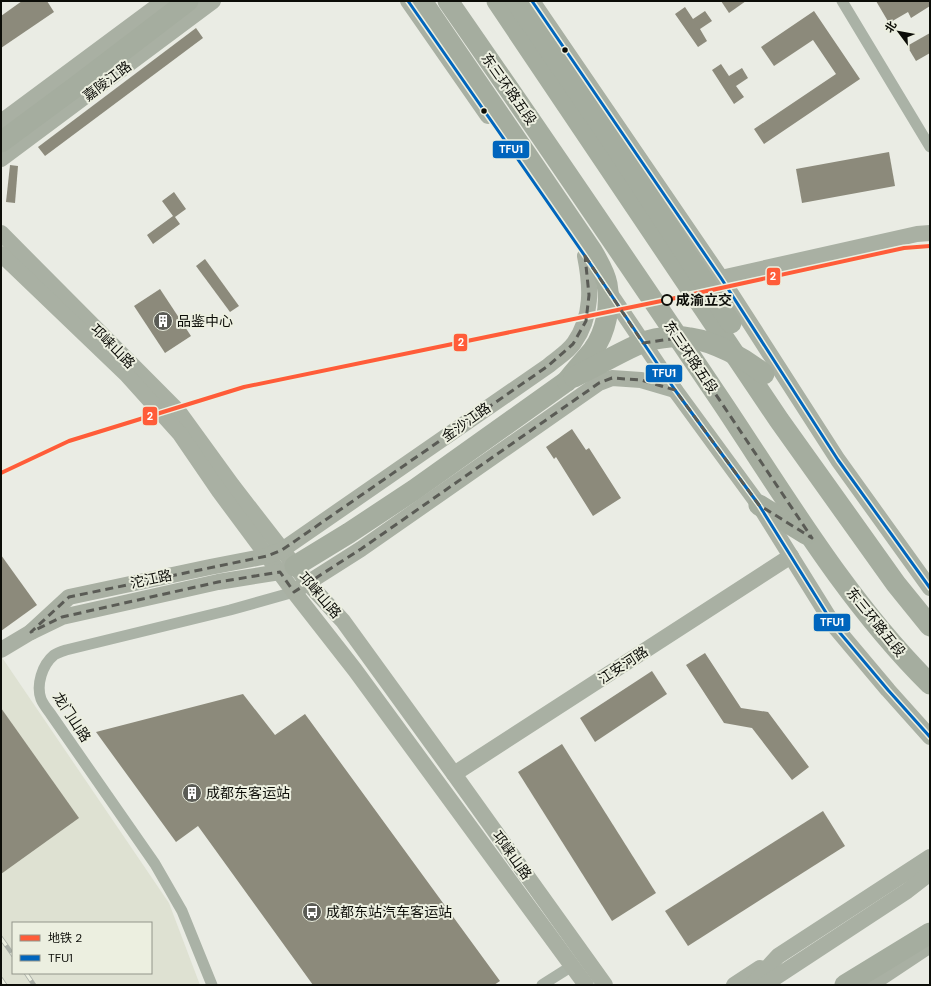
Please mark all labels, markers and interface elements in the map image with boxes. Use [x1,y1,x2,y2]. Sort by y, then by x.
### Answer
north arrow [879,12,919,52]
text: 北 [882,18,899,35]
unlabelled marker [560,45,570,55]
street label: 东三环路五段 [478,49,540,129]
street label: 嘉陵江路 [79,57,135,105]
unlabelled marker [479,106,489,116]
line badge: TFU1 [492,140,530,159]
text: TFU1 [499,142,523,156]
line badge: 2 [766,267,781,286]
text: 2 [770,269,776,283]
place label: 成渝立交 [676,291,732,309]
marker: 成渝立交 [661,294,673,306]
building icon: 品鉴中心 [152,310,174,332]
place label: 品鉴中心 [177,312,233,330]
street label: 东三环路五段 [660,317,722,397]
street label: 邛崃山路 [87,320,139,372]
line badge: 2 [453,333,468,352]
text: 2 [458,335,464,349]
line badge: TFU1 [645,364,683,383]
text: TFU1 [652,366,676,380]
street label: 金沙江路 [438,399,494,445]
line badge: 2 [142,406,158,426]
text: 2 [147,409,153,423]
street label: 沱江路 [129,566,173,592]
street label: 邛崃山路 [295,568,345,622]
street label: 东三环路五段 [843,584,909,660]
line badge: TFU1 [813,613,851,632]
text: TFU1 [820,615,844,629]
street label: 江安河路 [595,642,651,688]
street label: 龙门山路 [49,689,95,745]
building icon: 成都东客运站 [181,782,203,804]
place label: 成都东客运站 [206,784,290,802]
street label: 邛崃山路 [488,827,536,883]
bus stop icon: 成都东站汽车客运站 [301,901,323,923]
place label: 成都东站汽车客运站 [326,903,452,921]
legend [12,922,152,974]
text: 地铁 2 [48,930,82,946]
text: TFU1 [48,950,73,966]

